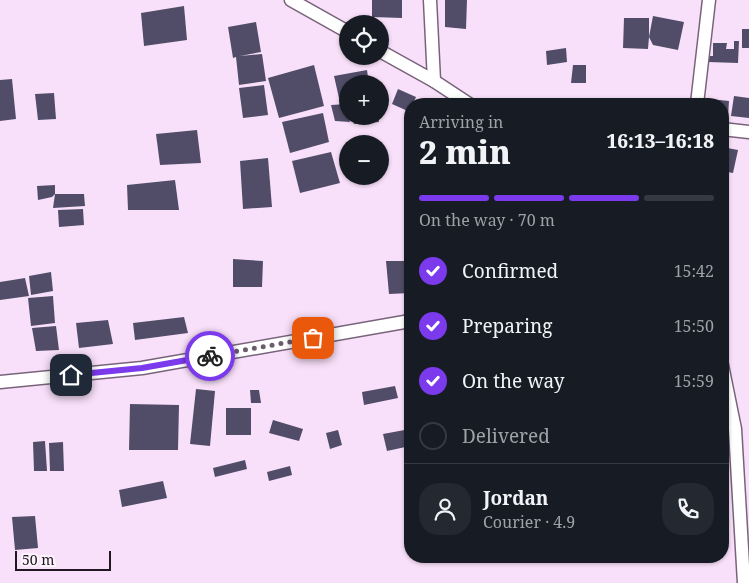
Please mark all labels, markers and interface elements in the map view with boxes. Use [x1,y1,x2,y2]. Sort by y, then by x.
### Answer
map controls [339,15,389,185]
button: locate [339,15,389,65]
button: + [339,75,389,125]
text: Arriving in [419,111,503,133]
text: 16:13–16:18 [606,128,714,154]
text: 2 min [419,130,511,173]
button: − [339,135,389,185]
text: On the way · 70 m [419,209,555,231]
icon: check [419,257,447,285]
text: Confirmed [462,258,558,284]
text: 15:42 [674,260,714,282]
icon: check [419,312,447,340]
text: Preparing [462,313,552,339]
text: 15:50 [674,315,714,337]
pin [292,317,334,359]
icon: bag [299,324,327,352]
courier [185,331,235,381]
icon: bike [196,342,224,370]
pin [50,354,92,396]
icon: home [57,361,85,389]
icon: check [419,367,447,395]
text: On the way [462,368,565,394]
text: 15:59 [674,370,714,392]
text: Delivered [462,423,550,449]
button: person [419,483,471,535]
button: phone [662,483,714,535]
text: Jordan [483,485,549,511]
text: Courier · 4.9 [483,511,575,533]
scale bar [15,548,111,571]
text: 50 m [22,550,55,569]

